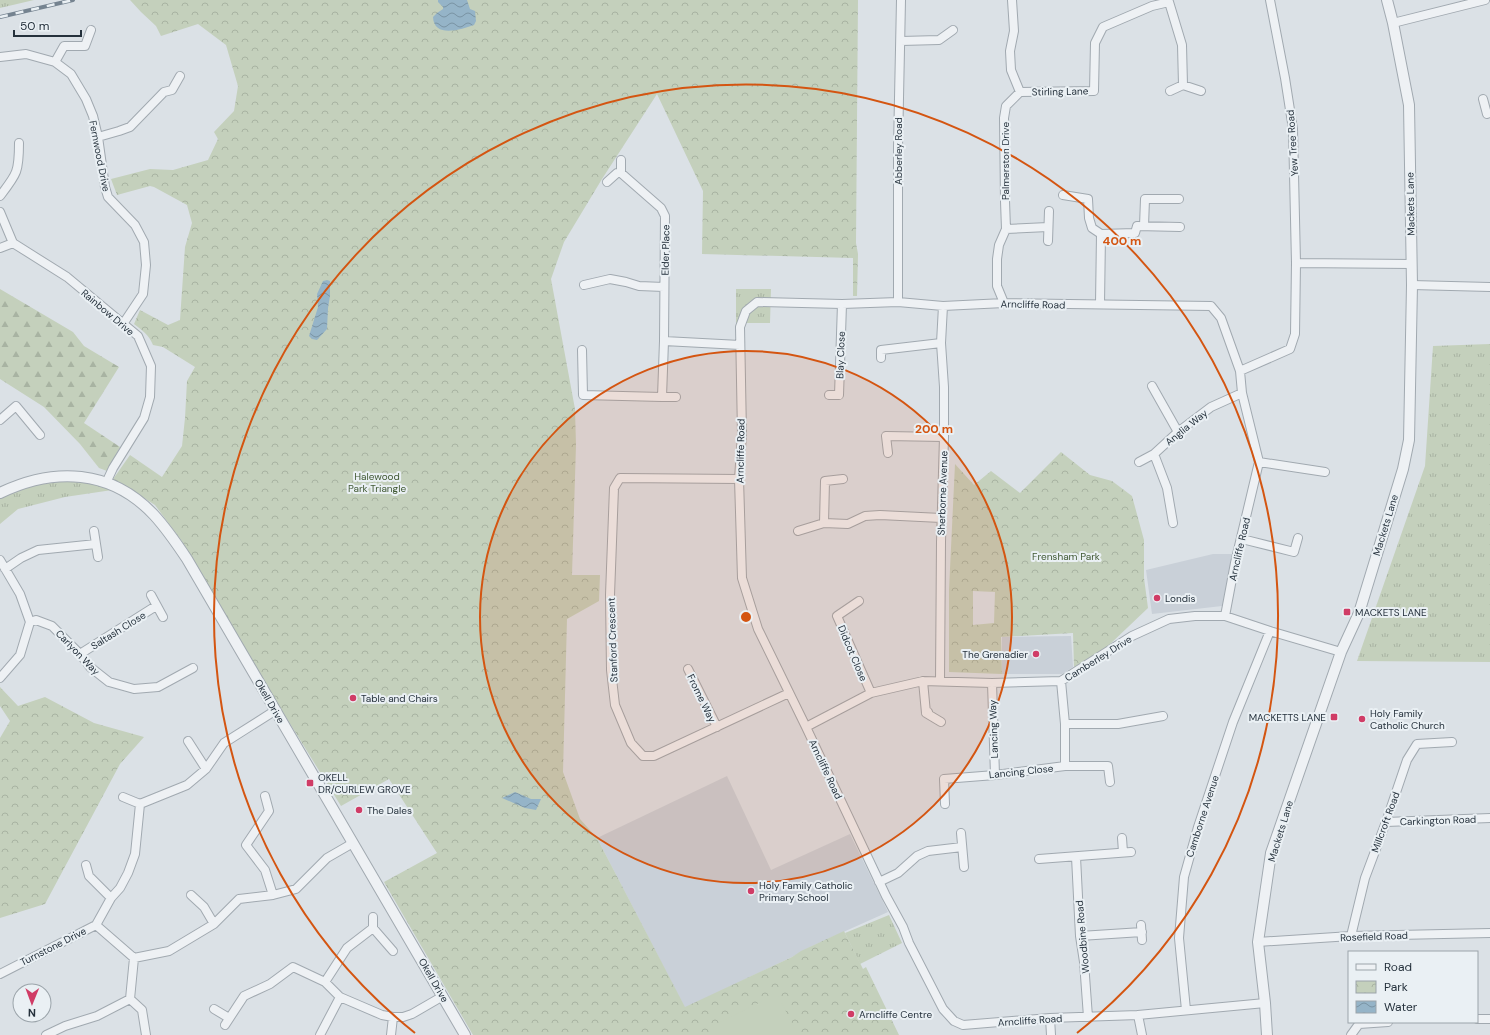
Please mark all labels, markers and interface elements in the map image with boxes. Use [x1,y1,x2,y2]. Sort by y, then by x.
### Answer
scale bar [14,12,81,38]
text: 50 m [20,18,49,34]
street label: Stirling Lane [1032,85,1089,98]
street label: Yew Tree Road [1284,109,1301,177]
street label: Abberley Road [892,117,905,185]
street label: Fernwood Drive [86,119,113,193]
street label: Palmerston Drive [999,122,1012,200]
street label: Mackets Lane [1403,172,1418,236]
street label: Elder Place [659,224,672,276]
text: 400 m [1103,233,1141,249]
street label: Rainbow Drive [78,286,137,339]
street label: Arncliffe Road [1001,297,1065,312]
street label: Blay Close [833,331,848,379]
street label: Anglia Way [1163,406,1210,448]
street label: Arncliffe Road [733,419,748,483]
text: 200 m [915,421,953,437]
street label: Sherborne Avenue [935,450,950,536]
park label: Halewood Park Triangle [348,470,406,495]
street label: Mackets Lane [1370,493,1401,557]
street label: Arncliffe Road [1226,516,1253,582]
park label: Frensham Park [1032,550,1100,563]
place label: Londis [1165,592,1195,605]
marker: Londis [1152,593,1162,603]
street label: Stanford Crescent [605,597,620,683]
place label: MACKETS LANE [1355,606,1427,619]
marker: MACKETS LANE [1342,607,1352,617]
street label: Saltash Close [88,608,148,652]
centre of rings [739,610,753,624]
street label: Didcot Close [835,623,870,683]
street label: Carlyon Way [53,627,103,678]
street label: Camberley Drive [1062,632,1135,684]
place label: The Grenadier [962,648,1028,661]
marker: The Grenadier [1031,649,1041,659]
street label: Frome Way [684,672,719,725]
street label: Okell Drive [252,677,288,726]
place label: Table and Chairs [361,692,438,705]
marker: Table and Chairs [348,693,358,703]
street label: Lancing Way [986,699,1001,758]
place label: Holy Family Catholic Church [1370,707,1445,732]
place label: MACKETTS LANE [1249,711,1326,724]
marker: MACKETTS LANE [1329,712,1339,722]
marker: Holy Family Catholic Church [1357,714,1367,724]
street label: Arncliffe Road [806,737,845,801]
street label: Lancing Close [988,762,1054,781]
place label: OKELL DR/CURLEW GROVE [318,771,411,796]
street label: Camborne Avenue [1183,773,1222,859]
marker: OKELL DR/CURLEW GROVE [305,778,315,788]
street label: Millcroft Road [1368,790,1402,854]
street label: Mackets Lane [1265,799,1296,863]
place label: The Dales [367,804,412,817]
marker: The Dales [354,805,364,815]
street label: Carkington Road [1400,813,1476,828]
place label: Holy Family Catholic Primary School [759,879,853,904]
marker: Holy Family Catholic Primary School [746,886,756,896]
street label: Woodbine Road [1073,900,1092,974]
street label: Turnstone Drive [18,924,89,969]
street label: Rosefield Road [1340,929,1408,944]
legend [1348,951,1478,1023]
street label: Okell Drive [416,956,452,1005]
text: Road [1384,959,1412,975]
text: Park [1384,979,1408,995]
north arrow [12,983,52,1023]
text: Water [1384,999,1418,1015]
text: N [28,1006,36,1020]
place label: Arncliffe Centre [859,1008,932,1021]
marker: Arncliffe Centre [846,1009,856,1019]
street label: Arncliffe Road [997,1012,1063,1029]

